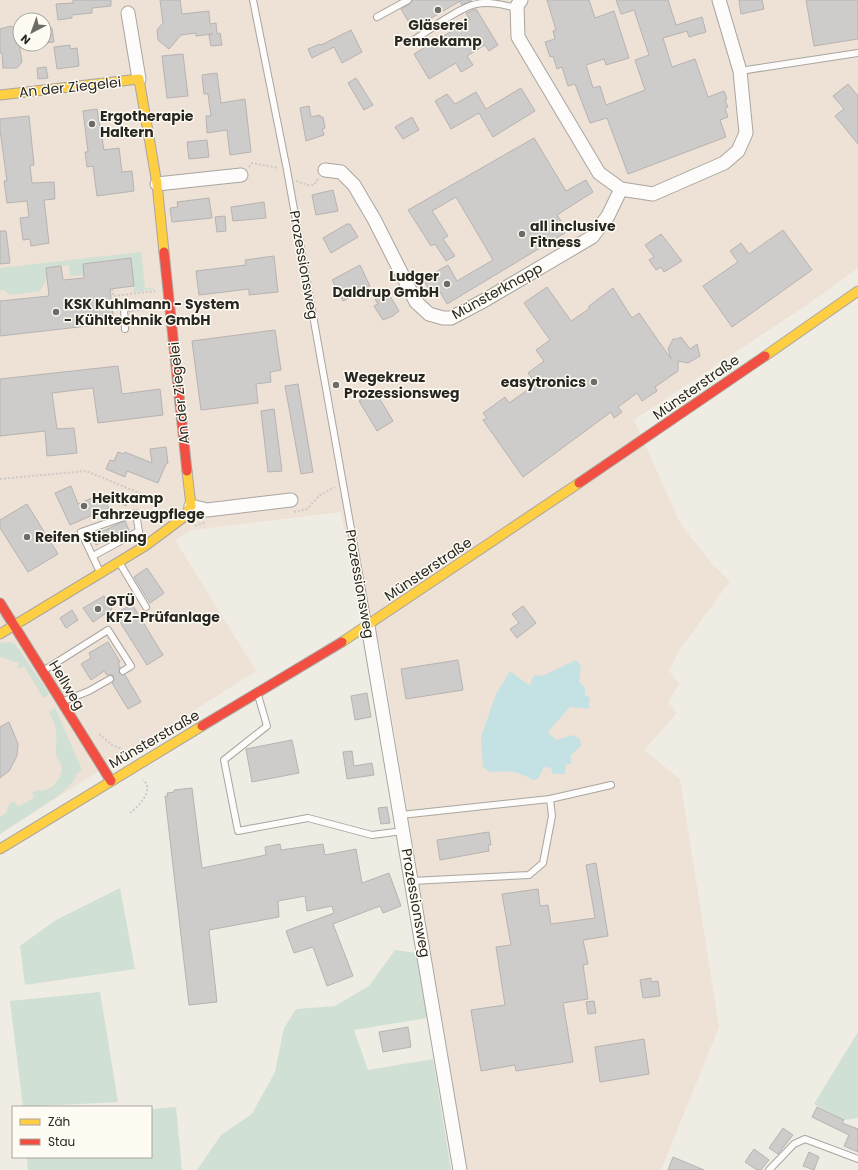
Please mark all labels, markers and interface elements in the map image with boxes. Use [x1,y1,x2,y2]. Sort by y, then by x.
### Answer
marker: Gläserei Pennekamp [433,5,443,15]
north arrow [12,12,52,52]
place label: Gläserei Pennekamp [394,15,482,51]
text: N [17,31,34,48]
street label: An der Ziegelei [18,72,122,102]
place label: Ergotherapie Haltern [100,106,194,142]
marker: Ergotherapie Haltern [87,119,97,129]
street label: Prozessionsweg [285,209,323,321]
place label: all inclusive Fitness [530,216,616,252]
marker: all inclusive Fitness [517,229,527,239]
street label: Münsterknapp [448,258,546,324]
place label: Ludger Daldrup GmbH [333,266,439,302]
marker: Ludger Daldrup GmbH [442,279,452,289]
place label: KSK Kuhlmann - System - Kühltechnik GmbH [64,294,240,330]
marker: KSK Kuhlmann - System - Kühltechnik GmbH [51,307,61,317]
street label: An der Ziegelei [164,341,194,445]
street label: Münsterstraße [649,349,744,424]
place label: Wegekreuz Prozessionsweg [344,367,459,403]
place label: easytronics [501,372,586,392]
marker: easytronics [589,377,599,387]
marker: Wegekreuz Prozessionsweg [331,380,341,390]
place label: Heitkamp Fahrzeugpflege [92,488,205,524]
marker: Heitkamp Fahrzeugpflege [79,501,89,511]
place label: Reifen Stiebling [35,527,147,547]
street label: Prozessionsweg [341,528,379,640]
marker: Reifen Stiebling [22,532,32,542]
street label: Münsterstraße [380,532,476,606]
place label: GTÜ KFZ-Prüfanlage [106,591,220,627]
marker: GTÜ KFZ-Prüfanlage [93,604,103,614]
street label: Hellweg [44,656,90,714]
street label: Münsterstraße [105,705,203,773]
street label: Prozessionsweg [397,847,435,959]
legend [12,1106,152,1158]
text: Zäh [48,1113,70,1130]
text: Stau [48,1133,75,1150]

